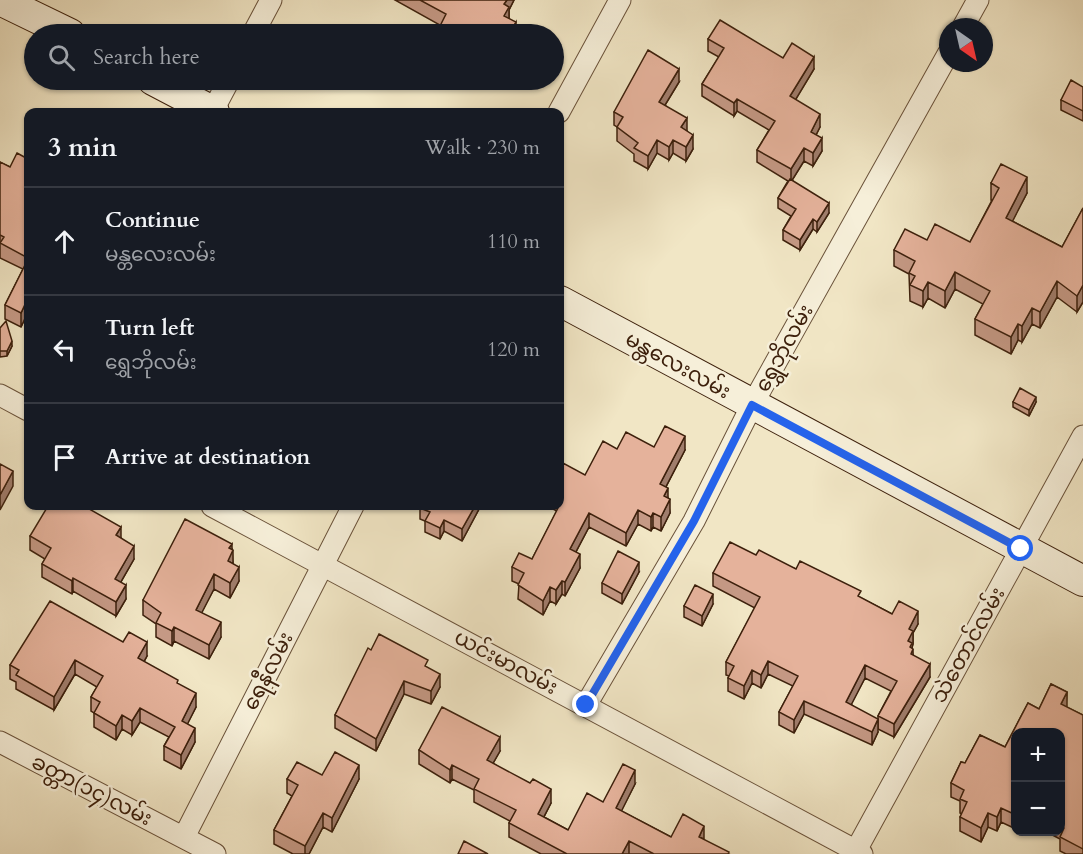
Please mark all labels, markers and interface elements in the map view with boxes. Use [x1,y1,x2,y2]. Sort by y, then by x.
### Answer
north arrow [939,18,993,72]
search box [24,24,564,90]
icon: search [45,41,78,74]
text: Search here [93,42,200,72]
text: 3 min [48,130,117,165]
text: Walk · 230 m [425,134,540,161]
text: Continue [105,205,200,235]
icon: ahead [48,225,81,258]
text: 110 m [487,228,540,255]
text: မန္တလေးလမ်း [105,241,216,268]
street label: ရွှေဘိုလမ်း [747,298,822,398]
text: Turn left [105,313,194,343]
street label: မန္တလေးလမ်း [619,323,737,408]
icon: left [48,333,81,366]
text: 120 m [487,336,540,363]
text: ရွှေဘိုလမ်း [105,349,197,376]
icon: arrive [48,441,81,474]
text: Arrive at destination [105,442,310,472]
route start [1007,535,1033,561]
street label: သဲတောင်လမ်း [923,581,1012,708]
street label: ယင်းမာလမ်း [449,621,564,702]
street label: ရေနီလမ်း [235,626,302,716]
route end [572,691,598,717]
map controls [1011,728,1065,836]
button: + [1011,728,1065,782]
street label: ခတ္တာ(၁၄)လမ်း [26,746,158,835]
button: − [1011,782,1065,836]

